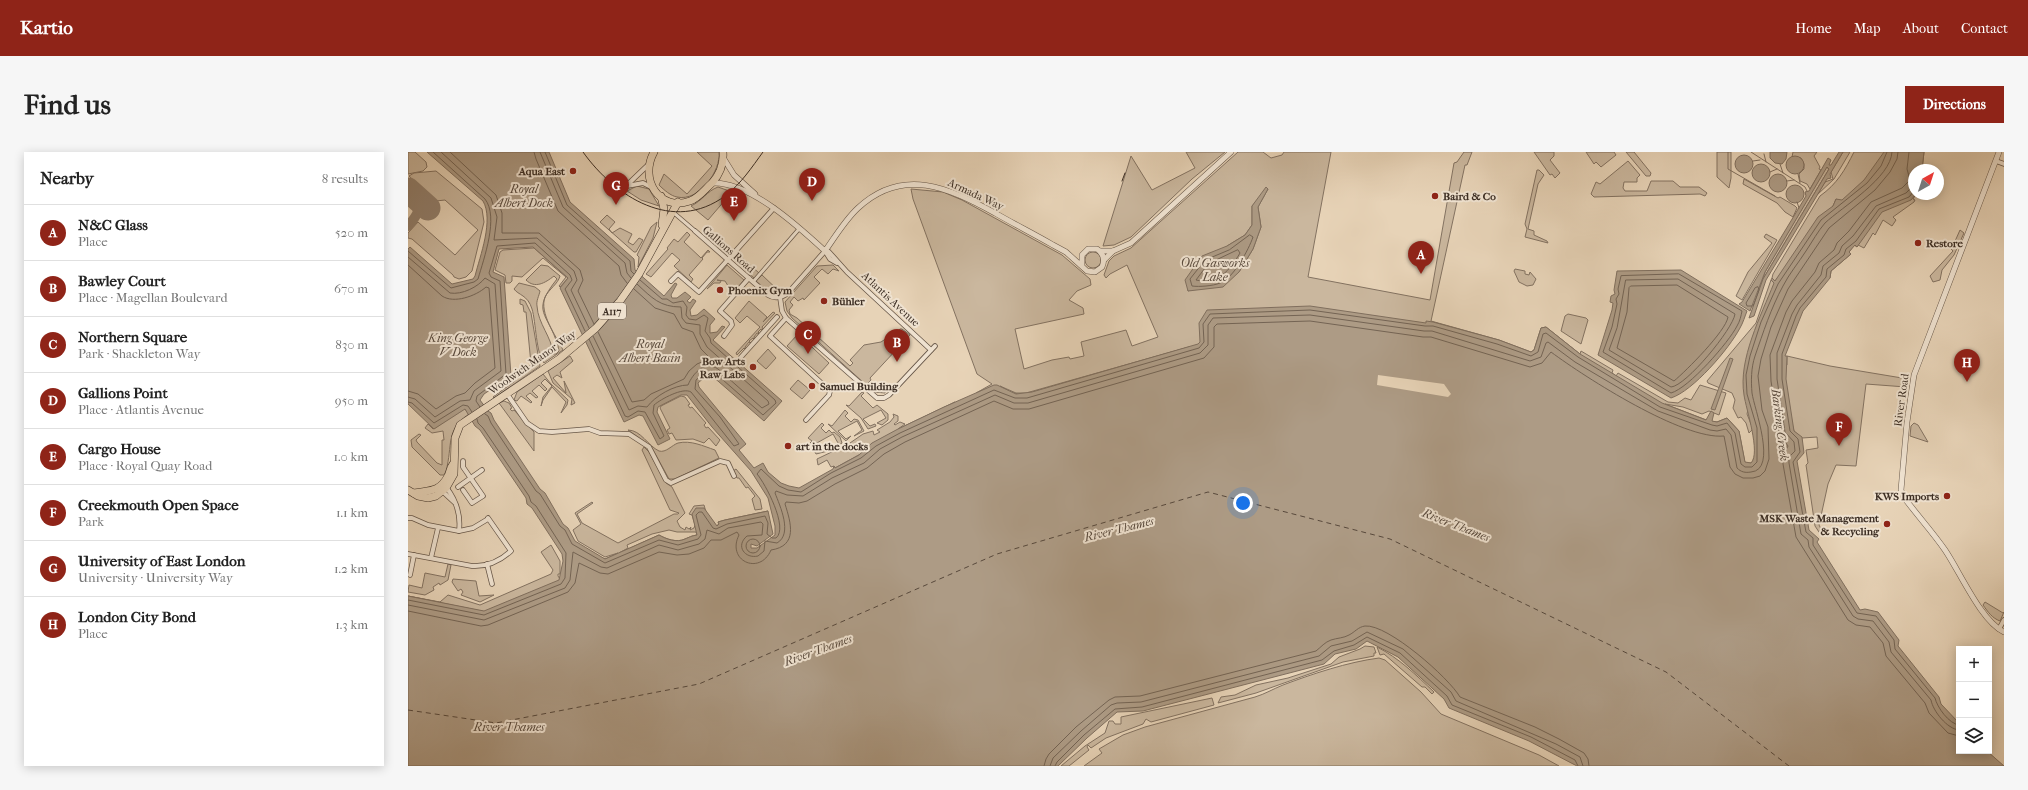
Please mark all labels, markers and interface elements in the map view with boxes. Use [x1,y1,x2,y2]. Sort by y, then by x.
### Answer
text: Kartio [20,17,73,39]
text: Home [1795,20,1832,37]
text: Map [1854,20,1881,37]
text: About [1903,20,1939,37]
text: Contact [1961,20,2008,37]
button: Directions [1905,86,2004,123]
text: Find us [24,88,111,121]
north arrow [1908,164,1944,200]
place label: Aqua East [518,165,566,178]
marker: Aqua East [568,166,578,176]
text: Nearby [40,168,94,188]
pin: D [799,168,825,201]
text: 8 results [322,171,368,186]
pin: G [603,172,629,205]
street label: Armada Way [945,175,1007,214]
water label: Royal Albert Dock [493,182,553,210]
pin: E [721,188,747,221]
place label: Baird & Co [1443,190,1496,203]
marker: Baird & Co [1430,191,1440,201]
text: N&C Glass [78,216,148,234]
street label: Gallions Road [700,223,758,276]
text: A [49,225,57,240]
text: 520 m [335,225,368,240]
text: Place [78,234,108,249]
place label: Restore [1926,237,1963,250]
marker: Restore [1913,238,1923,248]
pin: A [1408,241,1434,274]
water label: Old Gasworks Lake [1181,256,1250,284]
street label: Atlantis Avenue [858,269,923,330]
text: Bawley Court [78,272,166,290]
text: B [49,281,57,296]
text: 670 m [334,281,368,296]
place label: Phoenix Gym [728,284,793,297]
marker: Phoenix Gym [715,285,725,295]
text: Place · Magellan Boulevard [78,290,228,305]
place label: Bühler [832,295,865,308]
marker: Bühler [819,296,829,306]
road number: A117 [598,303,626,319]
pin: C [795,321,821,354]
street label: Woolwich Manor Way [485,327,579,398]
text: Northern Square [78,328,187,346]
pin: B [884,329,910,362]
water label: King George V Dock [427,331,489,359]
text: C [49,337,57,352]
text: 830 m [335,337,368,352]
water label: Royal Albert Basin [617,337,681,365]
text: Park · Shackleton Way [78,346,200,361]
pin: H [1954,349,1980,382]
place label: Bow Arts Raw Labs [700,355,745,381]
marker: Bow Arts Raw Labs [748,362,758,372]
street label: River Road [1891,372,1912,427]
place label: Samuel Building [820,380,899,393]
marker: Samuel Building [807,381,817,391]
text: Gallions Point [78,384,168,402]
water label: Barking Creek [1768,387,1791,462]
text: D [48,393,58,408]
text: 950 m [335,393,368,408]
text: Place · Atlantis Avenue [78,402,204,417]
pin: F [1826,413,1852,446]
text: Cargo House [78,440,161,458]
place label: art in the docks [796,440,868,453]
marker: art in the docks [783,441,793,451]
text: E [49,449,57,464]
text: 1.0 km [333,449,368,464]
text: Place · Royal Quay Road [78,458,212,473]
place label: KWS Imports [1875,490,1939,503]
marker: KWS Imports [1942,491,1952,501]
your location [1233,493,1253,513]
text: Creekmouth Open Space [78,496,239,514]
text: F [50,505,56,520]
text: 1.1 km [336,505,368,520]
water label: River Thames [1419,505,1492,544]
place label: MSK Waste Management & Recycling [1758,512,1880,538]
text: Park [78,514,104,529]
water label: River Thames [1082,514,1155,545]
marker: MSK Waste Management & Recycling [1882,519,1892,529]
text: University of East London [78,552,246,570]
text: G [48,561,58,576]
text: 1.2 km [334,561,368,576]
text: University · University Way [78,570,233,585]
text: London City Bond [78,608,196,626]
text: H [48,617,58,632]
text: 1.3 km [335,617,368,632]
text: Place [78,626,108,641]
water label: River Thames [781,631,854,669]
map controls [1956,646,1992,754]
button: + [1956,646,1992,682]
button: − [1956,682,1992,718]
button: layers [1956,718,1992,754]
water label: River Thames [473,720,545,734]

